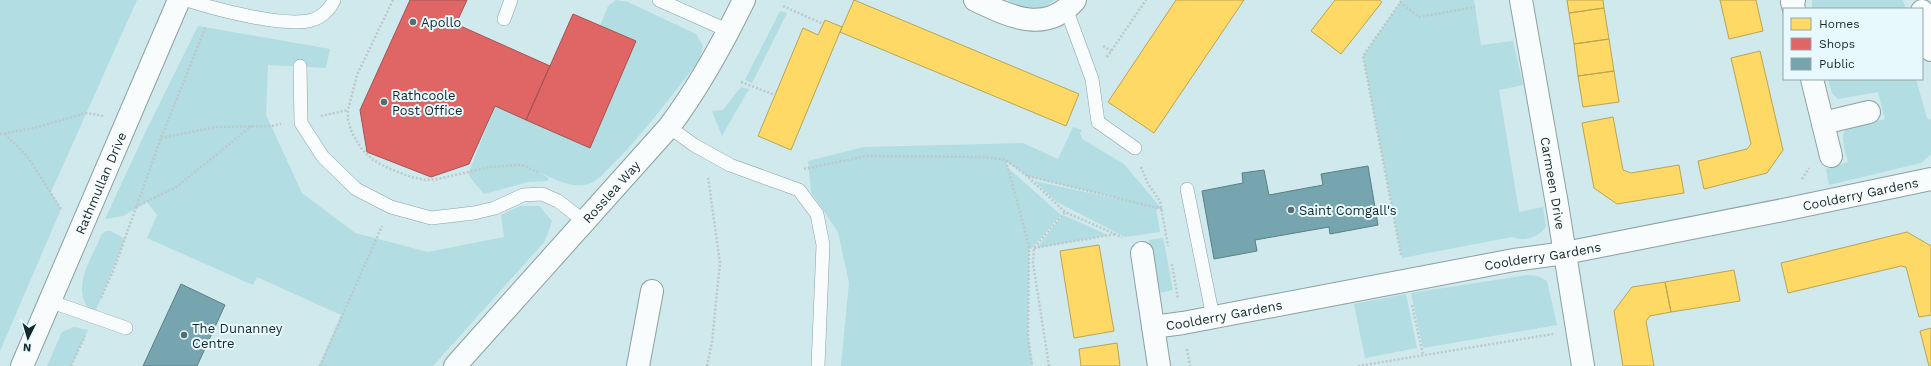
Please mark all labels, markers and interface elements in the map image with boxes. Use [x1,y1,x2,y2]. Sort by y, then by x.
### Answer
legend [1783,8,1923,80]
place label: Apollo [421,15,461,30]
marker: Apollo [408,17,418,27]
text: Homes [1819,17,1860,31]
text: Shops [1819,37,1855,51]
text: Public [1819,57,1855,71]
place label: Rathcoole Post Office [392,88,463,118]
marker: Rathcoole Post Office [379,97,389,107]
street label: Rathmullan Drive [72,130,129,237]
street label: Carmeen Drive [1537,136,1568,231]
street label: Rosslea Way [580,158,643,226]
street label: Coolderry Gardens [1801,175,1920,214]
place label: Saint Comgall's [1299,203,1397,218]
marker: Saint Comgall's [1286,205,1296,215]
street label: Coolderry Gardens [1483,239,1602,274]
street label: Coolderry Gardens [1165,297,1284,333]
north arrow [8,318,48,358]
place label: The Dunanney Centre [192,321,283,351]
marker: The Dunanney Centre [179,330,189,340]
text: N [23,341,32,354]

